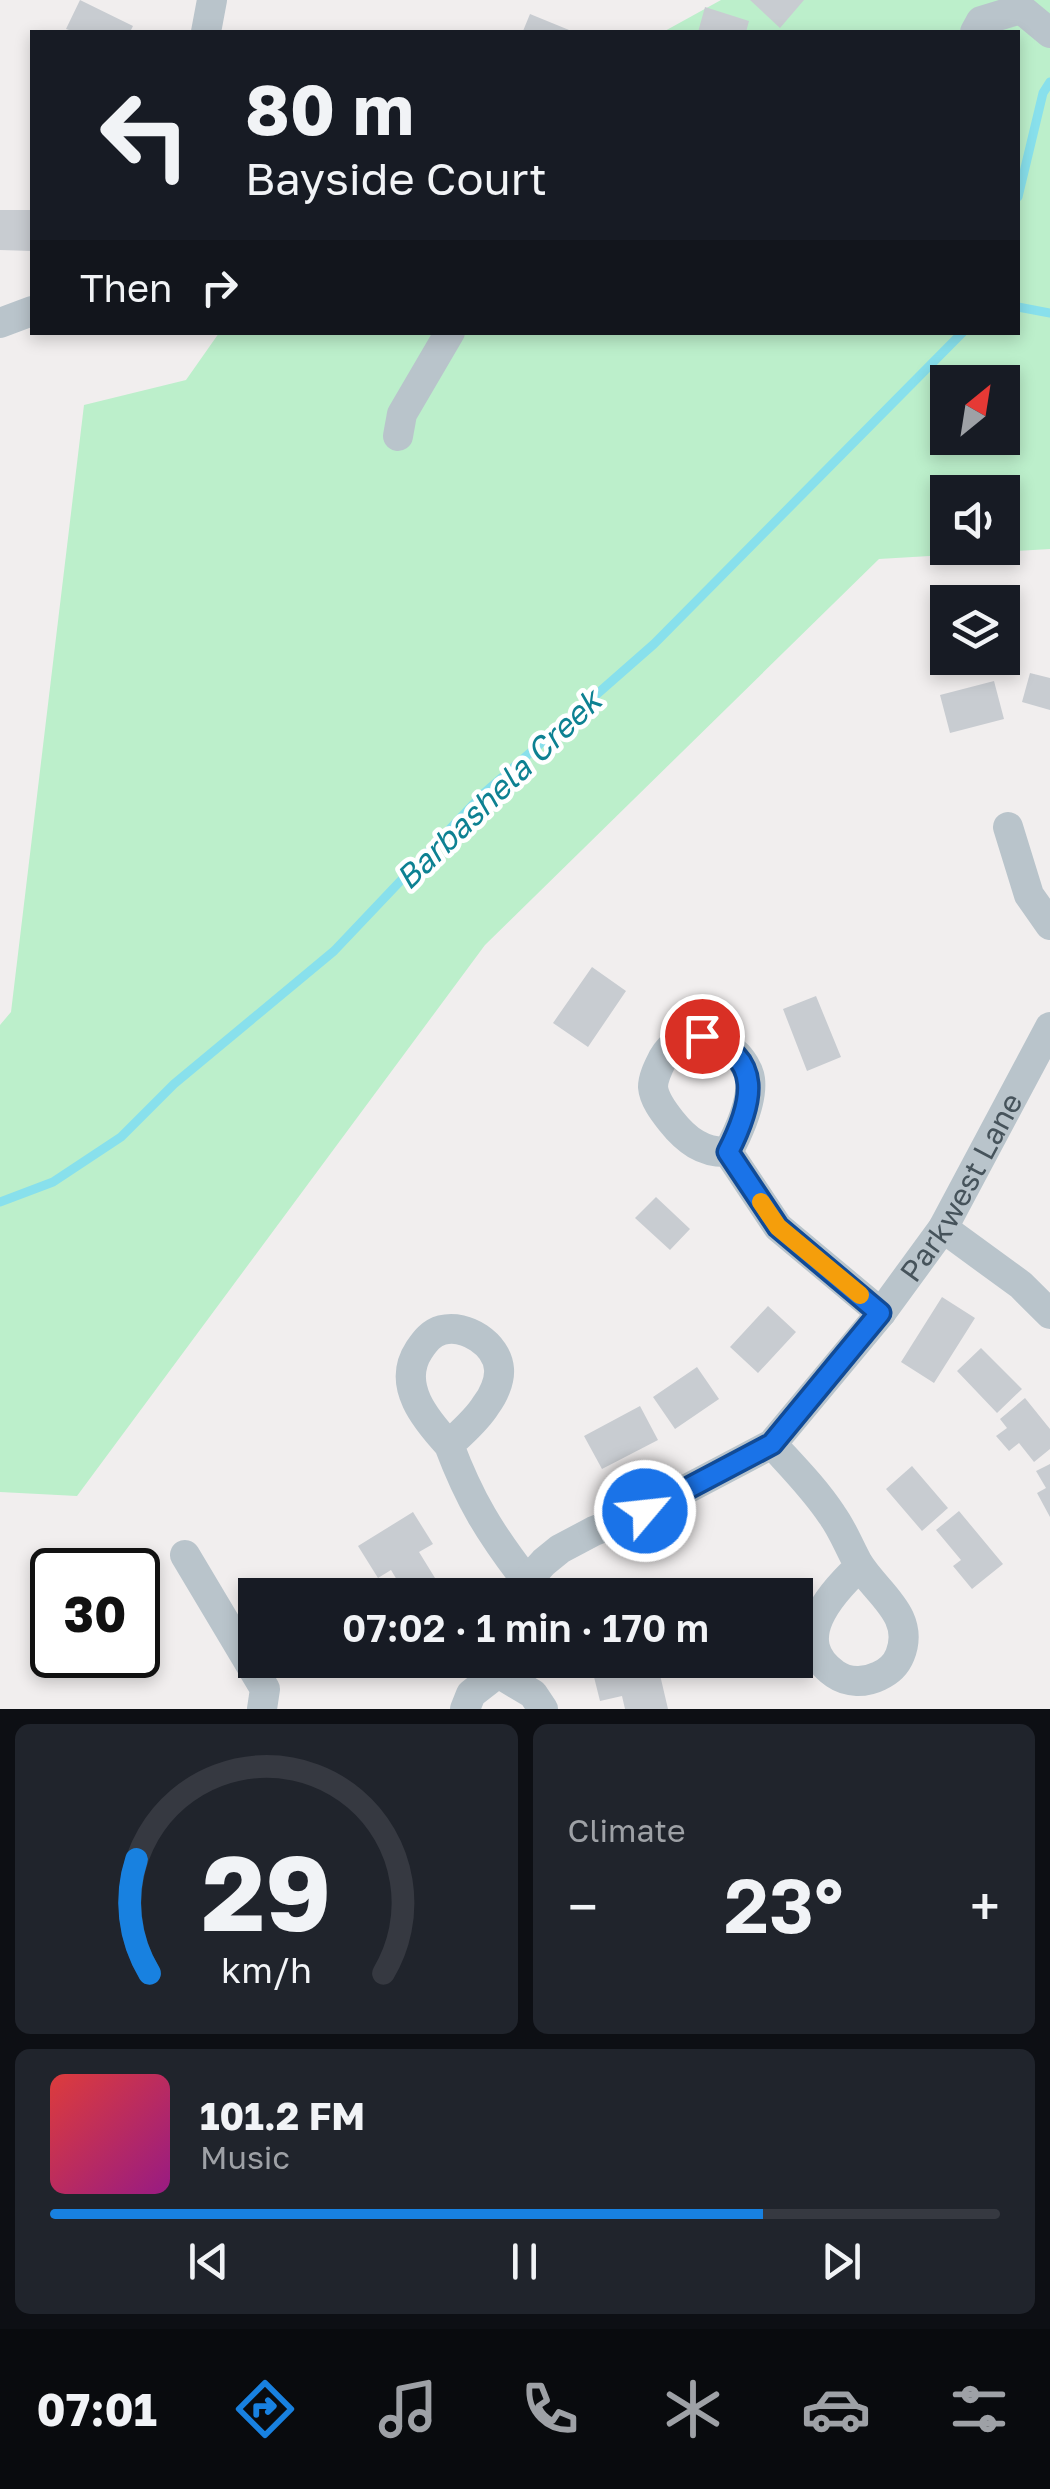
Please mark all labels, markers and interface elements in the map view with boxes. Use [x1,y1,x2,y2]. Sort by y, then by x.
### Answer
text: 80 m [245,66,414,150]
icon: left [80,70,210,200]
text: Bayside Court [245,151,547,205]
icon: right [192,260,247,315]
text: Then [80,265,172,310]
north arrow [930,365,1020,455]
map controls [930,365,1020,675]
button: sound [930,475,1020,565]
button: layers [930,585,1020,675]
water label: Barbashela Creek [388,679,611,897]
pin [660,994,745,1079]
icon: arrive [675,1009,730,1064]
street label: Parkwest Lane [892,1087,1030,1289]
position arrow [593,1459,697,1563]
speed limit sign: 30 [30,1548,160,1678]
text: 07:02 · 1 min · 170 m [342,1605,709,1650]
text: Climate [568,1811,686,1849]
text: 29 [202,1829,331,1954]
text: 23° [724,1859,843,1950]
text: − [568,1873,598,1939]
text: + [970,1873,1000,1939]
text: km/h [221,1948,312,1991]
text: 101.2 FM [200,2093,365,2138]
text: Music [200,2138,290,2176]
icon: previous [181,2234,236,2289]
icon: pause [497,2234,552,2289]
icon: next [814,2234,869,2289]
icon: directions [230,2374,300,2444]
icon: music [373,2374,443,2444]
icon: phone [515,2374,585,2444]
icon: climate [658,2374,728,2444]
icon: car [801,2374,871,2444]
icon: filters [944,2374,1014,2444]
text: 07:01 [36,2382,157,2436]

